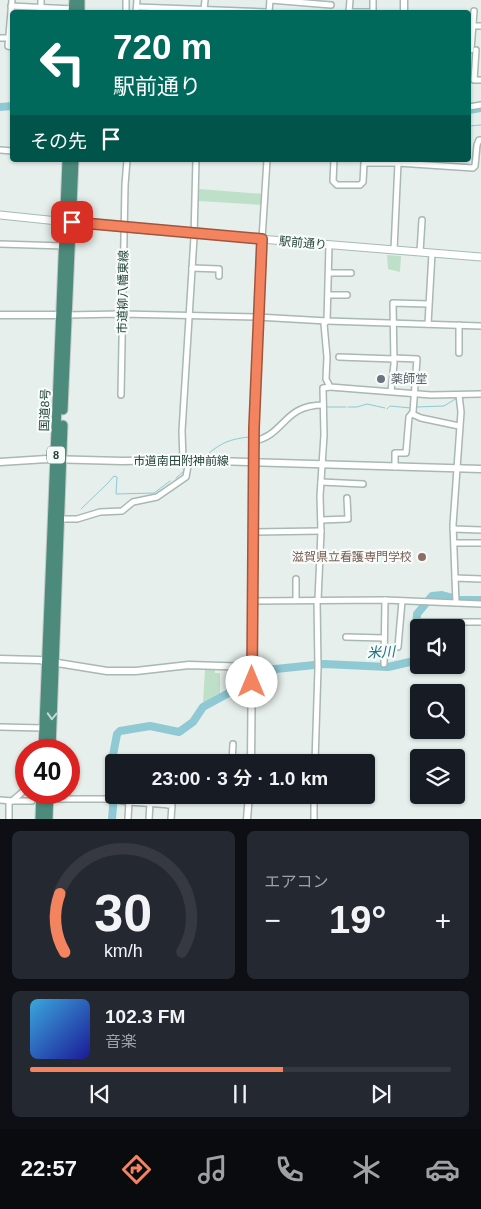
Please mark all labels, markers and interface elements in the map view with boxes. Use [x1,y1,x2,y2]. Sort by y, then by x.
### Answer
text: 720 m [113,27,212,66]
icon: left [30,30,95,95]
text: 駅前通り [113,74,201,99]
icon: arrive [97,125,125,153]
text: その先 [30,131,87,152]
pin [51,201,93,243]
icon: arrive [58,208,86,236]
street label: 駅前通り [278,234,328,252]
street label: 市道柳八幡東線 [115,250,131,334]
place label: 薬師堂 [391,372,427,386]
marker: 薬師堂 [375,373,387,385]
street label: 国道8号 [37,388,53,432]
road number: 8 [47,446,65,464]
street label: 市道南田附神前線 [133,454,229,468]
place label: 滋賀県立看護専門学校 [292,550,412,564]
marker: 滋賀県立看護専門学校 [416,551,428,563]
map controls [410,619,465,804]
button: sound [410,619,465,674]
water label: 米川 [367,643,397,661]
position arrow [225,655,277,707]
button: search [410,684,465,739]
one-way arrow [47,712,58,720]
speed limit sign: 40 [15,739,80,804]
button: layers [410,749,465,804]
text: 23:00 · 3 分 · 1.0 km [152,768,328,789]
text: エアコン [265,873,329,890]
text: 30 [94,884,152,942]
text: 19° [329,899,386,941]
text: − [265,905,281,936]
text: + [435,905,451,936]
text: km/h [104,941,143,961]
text: 102.3 FM [105,1006,185,1027]
text: 音楽 [105,1033,137,1050]
icon: previous [86,1080,114,1108]
icon: pause [226,1080,254,1108]
icon: next [367,1080,395,1108]
icon: directions [119,1152,154,1187]
icon: music [195,1152,230,1187]
icon: phone [272,1152,307,1187]
icon: climate [349,1152,384,1187]
icon: car [425,1152,460,1187]
text: 22:57 [21,1156,77,1181]

